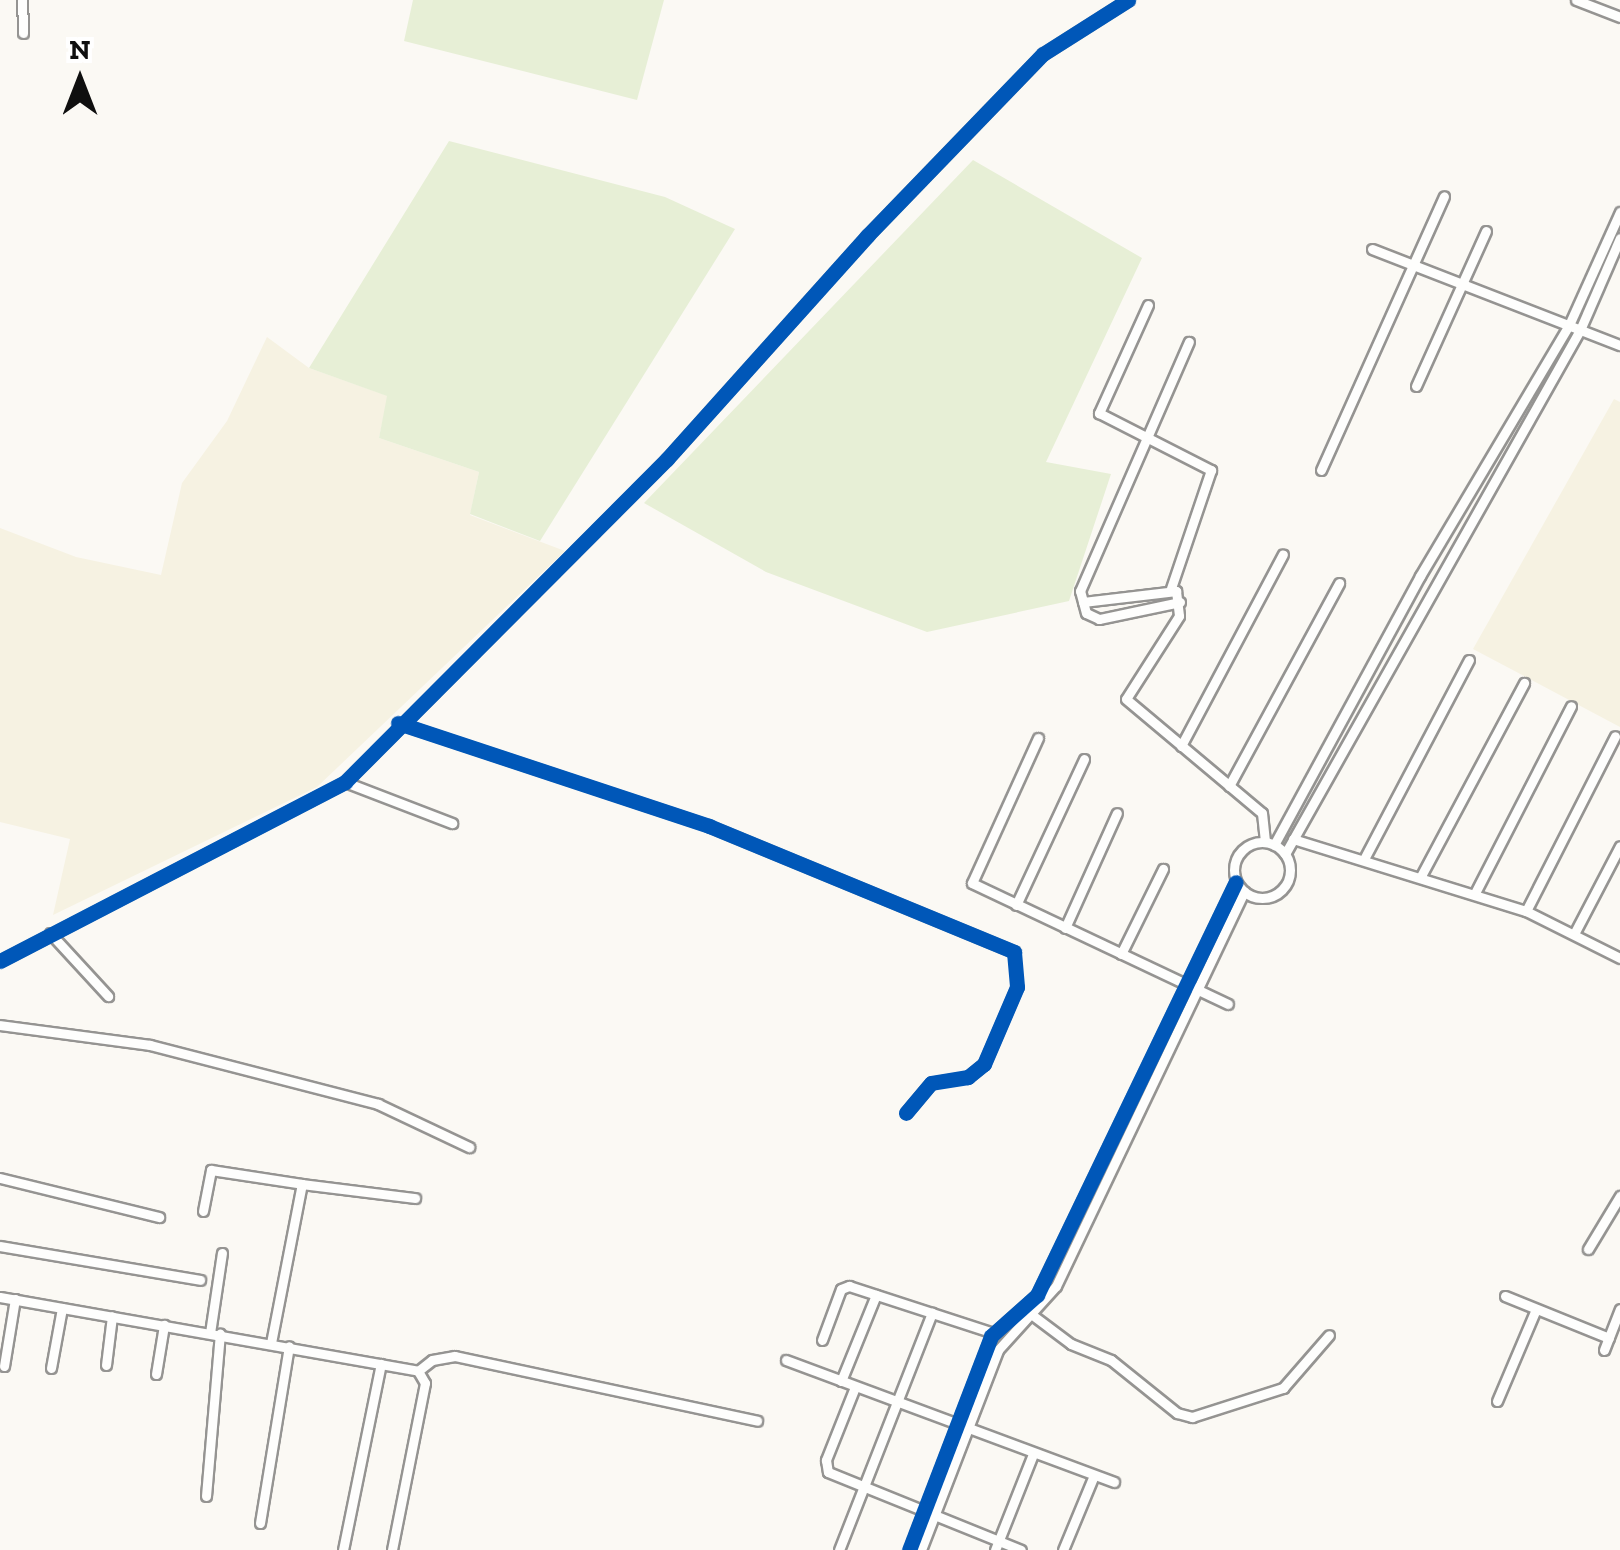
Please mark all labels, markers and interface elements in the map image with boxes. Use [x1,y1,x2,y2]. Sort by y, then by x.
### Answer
north arrow [30,30,130,130]
text: N [69,33,91,66]

